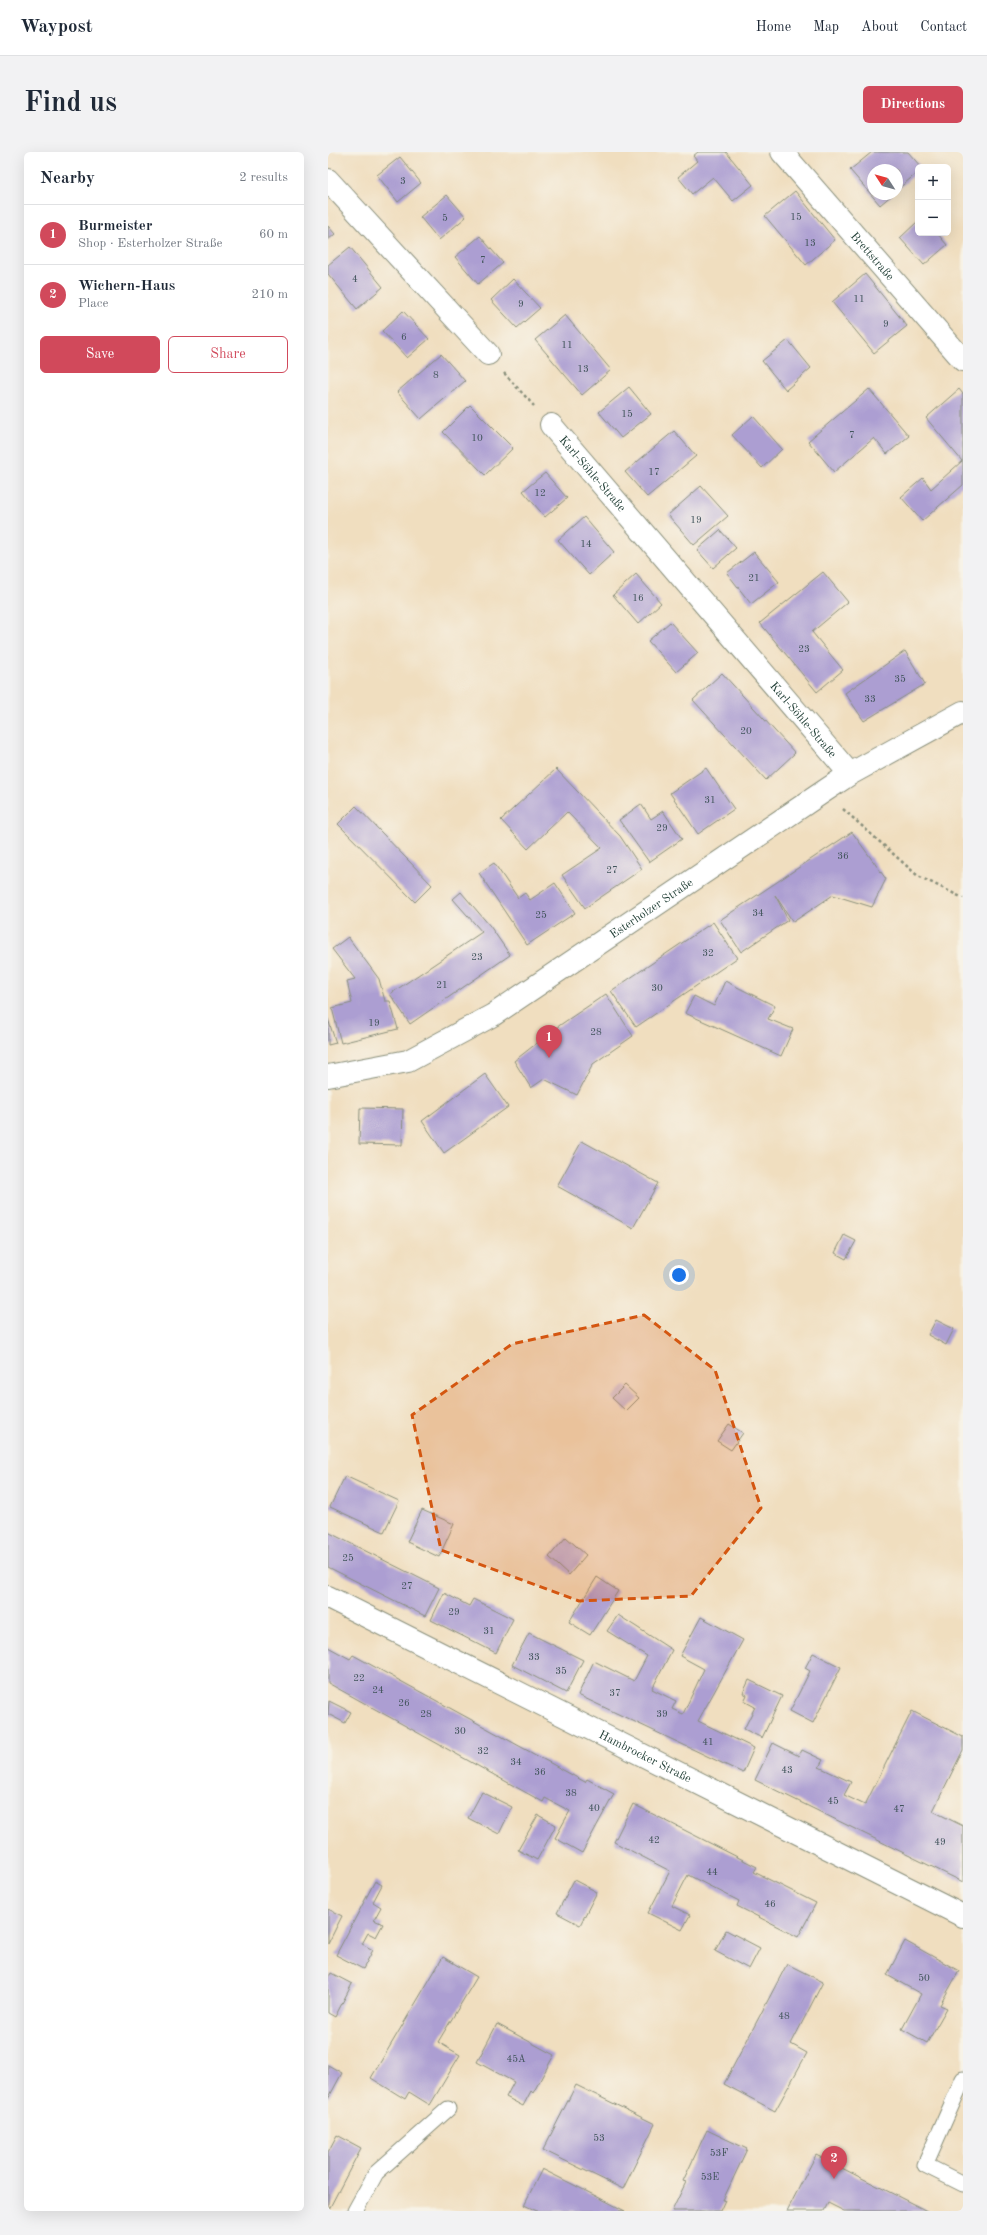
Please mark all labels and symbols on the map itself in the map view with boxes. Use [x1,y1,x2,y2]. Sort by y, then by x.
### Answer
north arrow [867,164,903,200]
house number: 3 [400,176,406,186]
house number: 15 [790,212,802,222]
house number: 5 [442,213,448,223]
street label: Brettstraße [848,230,896,283]
house number: 13 [804,238,816,248]
house number: 7 [480,255,486,265]
house number: 4 [352,274,358,284]
house number: 11 [853,294,865,304]
house number: 9 [518,299,524,309]
house number: 9 [883,319,889,329]
house number: 6 [401,332,407,342]
house number: 11 [561,340,573,350]
house number: 13 [577,364,589,374]
house number: 8 [433,370,439,380]
house number: 15 [621,409,633,419]
house number: 7 [849,430,855,440]
house number: 10 [471,433,483,443]
street label: Karl-Söhle-Straße [556,434,628,515]
house number: 17 [648,467,660,477]
house number: 12 [534,488,546,498]
house number: 19 [690,515,702,525]
house number: 14 [580,539,592,549]
house number: 21 [748,573,760,583]
house number: 16 [632,593,644,603]
house number: 23 [798,644,810,654]
house number: 35 [894,674,906,684]
street label: Karl-Söhle-Straße [767,680,838,761]
house number: 33 [864,694,876,704]
house number: 20 [740,726,752,736]
house number: 31 [704,795,716,805]
house number: 29 [656,823,668,833]
house number: 36 [837,851,849,861]
house number: 27 [606,865,618,875]
street label: Esterholzer Straße [608,876,696,941]
house number: 34 [752,908,764,918]
house number: 25 [535,910,547,920]
house number: 32 [702,948,714,958]
house number: 23 [471,952,483,962]
house number: 21 [436,980,448,990]
house number: 30 [651,983,663,993]
house number: 19 [368,1018,380,1028]
pin: 1 [536,1025,562,1058]
house number: 28 [590,1027,602,1037]
your location [669,1265,689,1285]
house number: 25 [342,1553,354,1563]
house number: 27 [401,1581,413,1591]
house number: 29 [448,1607,460,1617]
house number: 31 [483,1626,495,1636]
house number: 33 [528,1652,540,1662]
house number: 35 [555,1666,567,1676]
house number: 22 [353,1673,365,1683]
house number: 24 [372,1685,384,1695]
house number: 37 [609,1688,621,1698]
house number: 26 [398,1698,410,1708]
house number: 28 [420,1709,432,1719]
house number: 39 [656,1709,668,1719]
house number: 30 [454,1726,466,1736]
street label: Hambrocker Straße [597,1729,693,1786]
house number: 41 [702,1737,714,1747]
house number: 32 [477,1746,489,1756]
house number: 34 [510,1757,522,1767]
house number: 43 [781,1765,793,1775]
house number: 36 [534,1767,546,1777]
house number: 38 [565,1788,577,1798]
house number: 45 [827,1796,839,1806]
house number: 40 [588,1803,600,1813]
house number: 47 [893,1804,905,1814]
house number: 42 [648,1835,660,1845]
house number: 49 [934,1837,946,1847]
house number: 44 [706,1867,718,1877]
house number: 46 [764,1899,776,1909]
house number: 50 [918,1973,930,1983]
house number: 48 [778,2011,790,2021]
house number: 45A [506,2054,526,2064]
house number: 53 [593,2133,605,2143]
pin: 2 [821,2146,847,2179]
house number: 53F [710,2148,728,2158]
house number: 53E [701,2172,719,2182]

